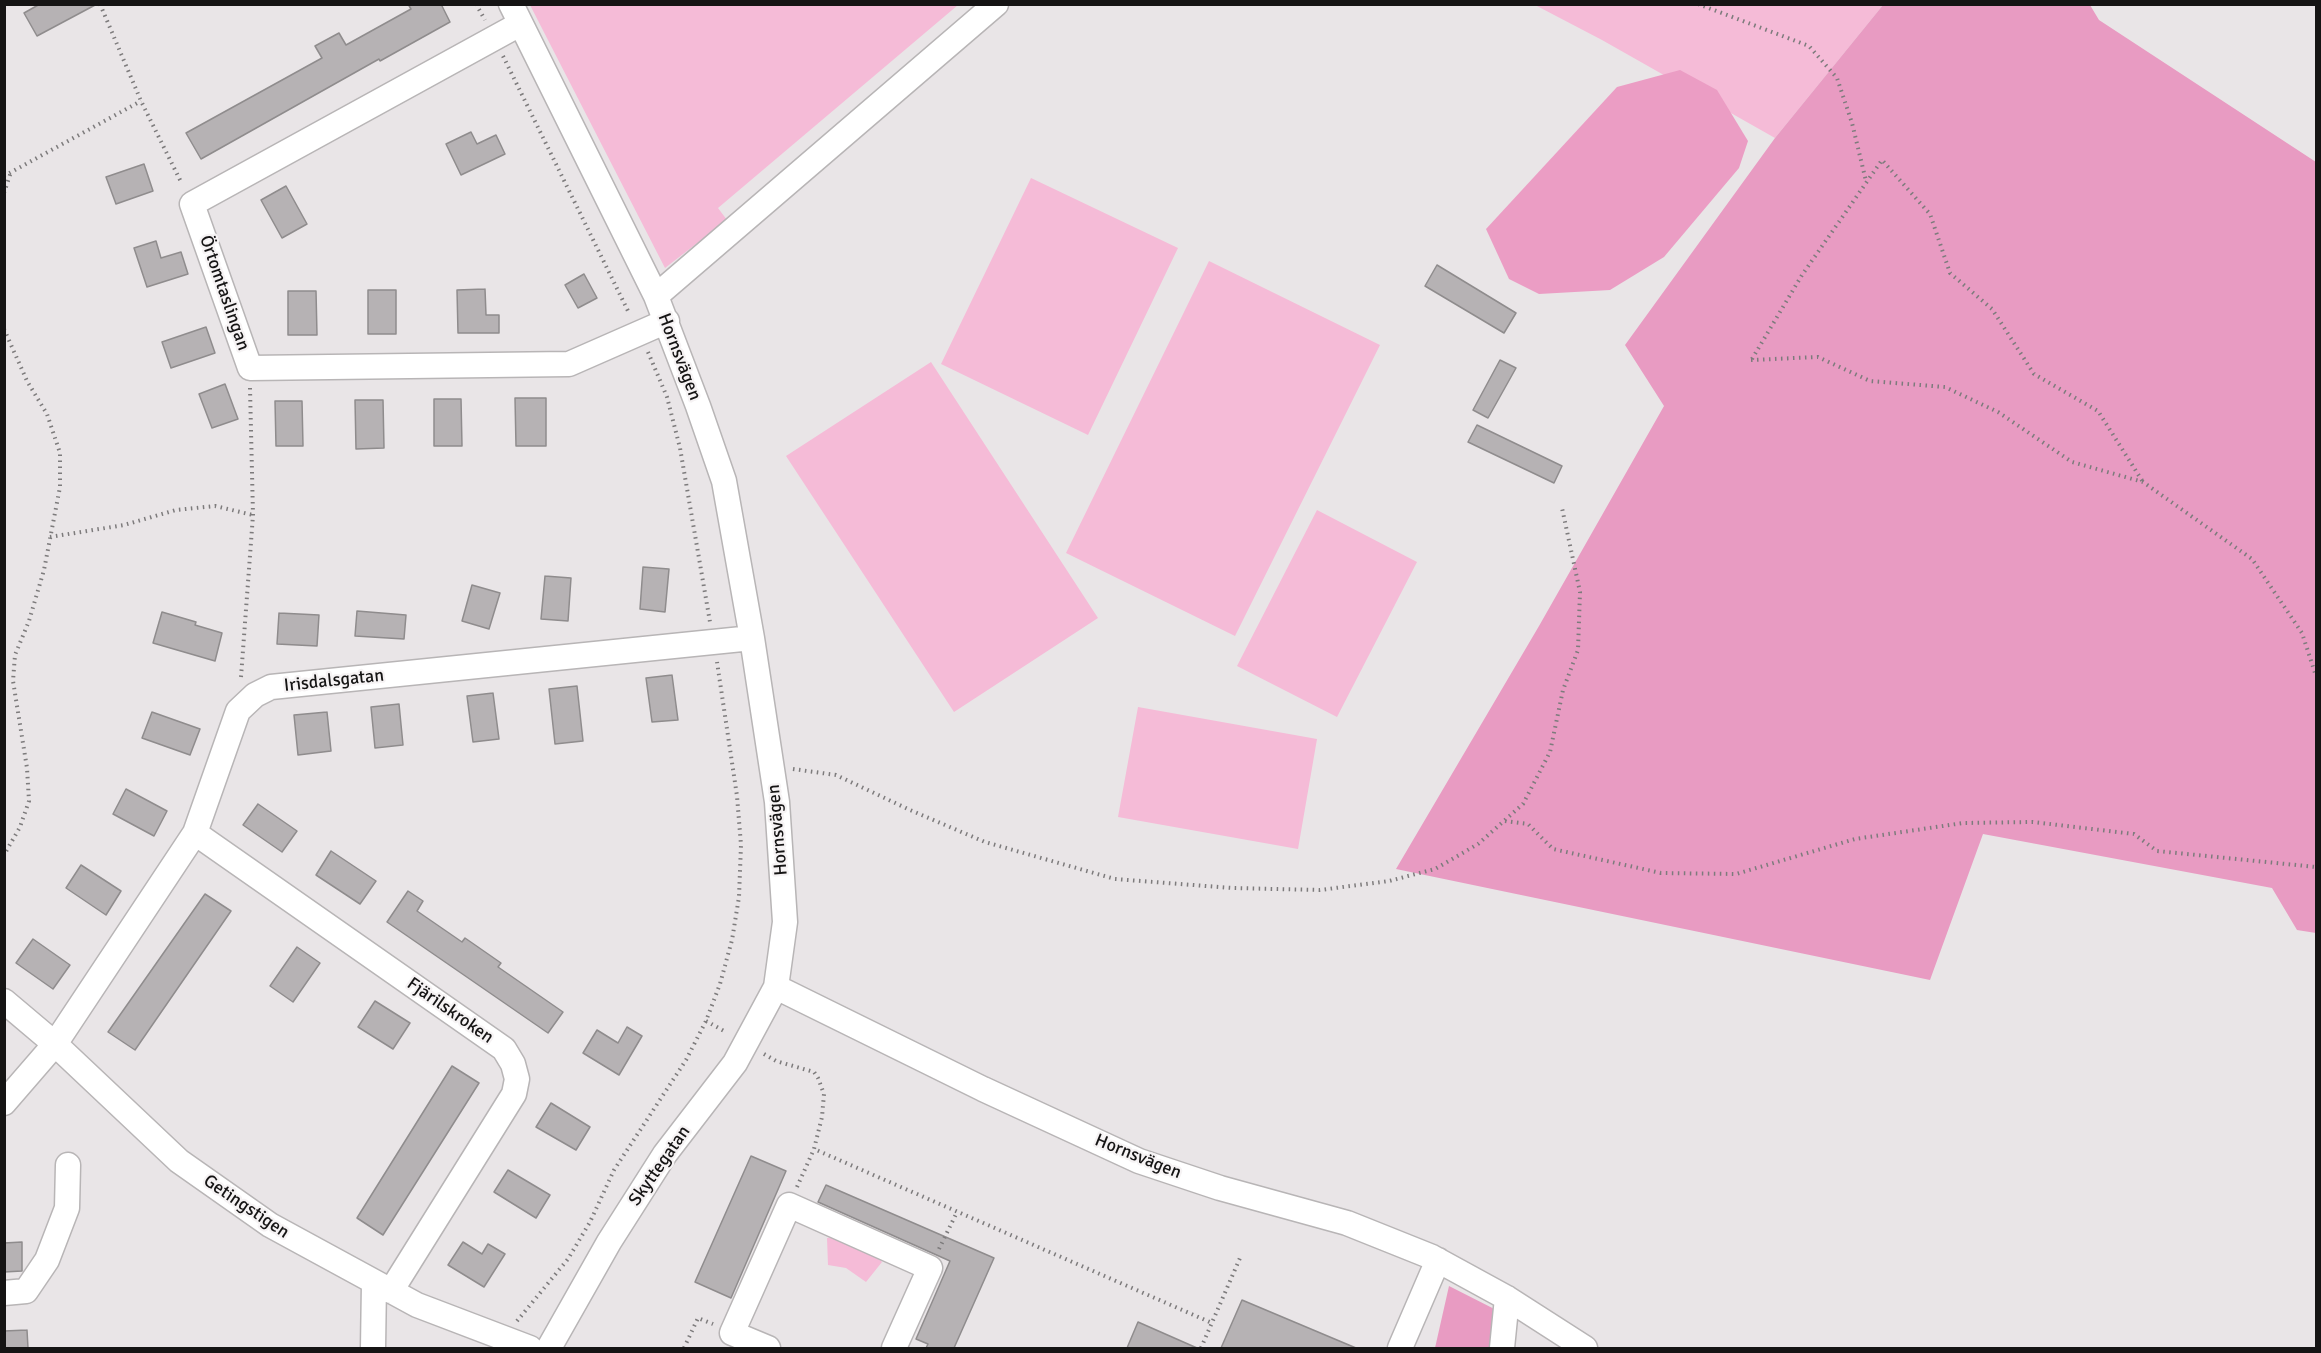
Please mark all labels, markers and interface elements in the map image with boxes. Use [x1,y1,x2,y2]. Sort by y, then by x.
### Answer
street label: Örtomtaslingan [194,233,254,353]
street label: Hornsvägen [653,310,705,404]
street label: Irisdalsgatan [283,665,385,697]
street label: Hornsvägen [763,784,793,876]
street label: Fjärilskroken [403,973,497,1049]
street label: Skyttegatan [625,1122,695,1210]
street label: Hornsvägen [1092,1130,1184,1184]
street label: Getingstigen [199,1170,293,1244]

